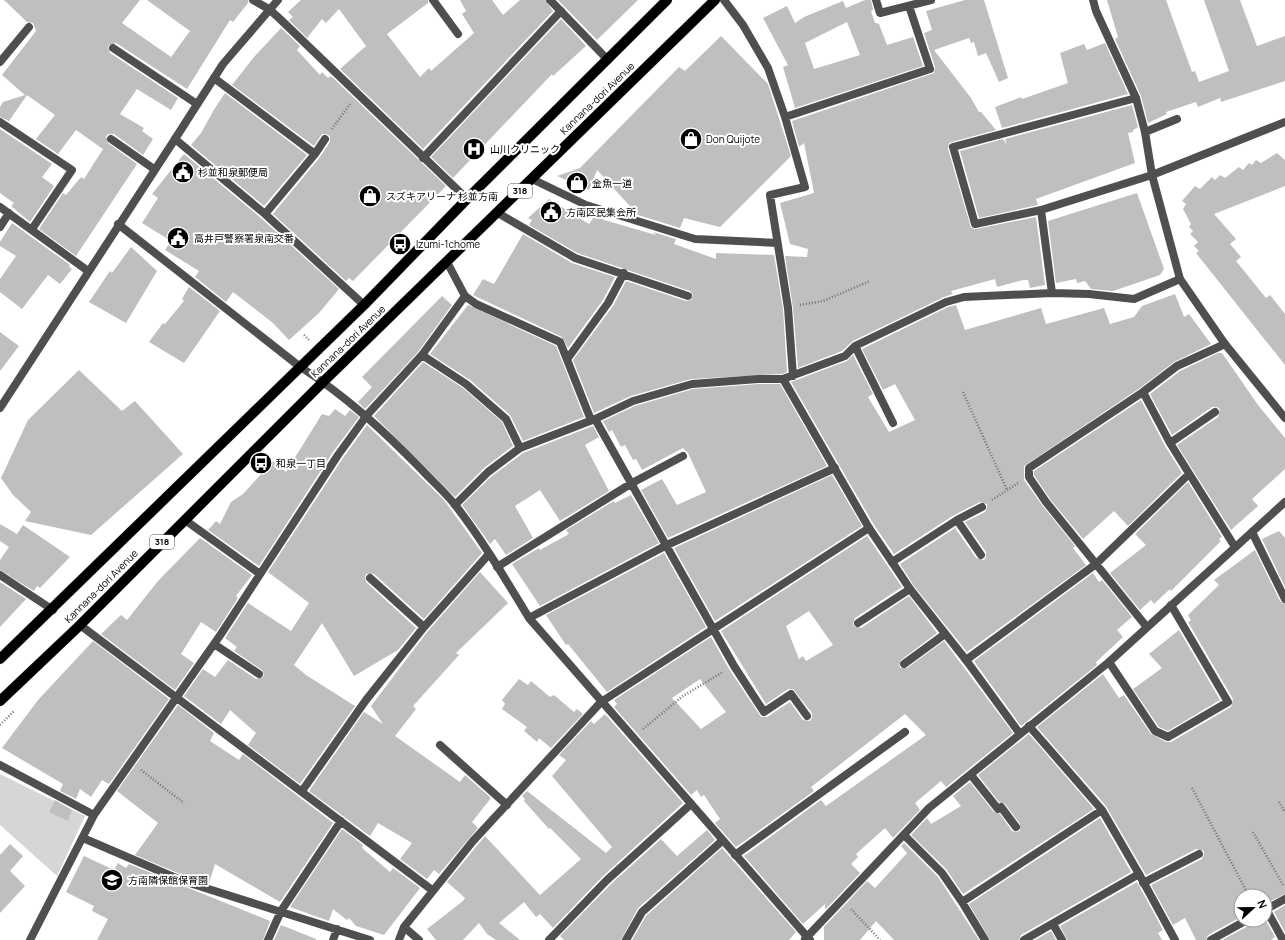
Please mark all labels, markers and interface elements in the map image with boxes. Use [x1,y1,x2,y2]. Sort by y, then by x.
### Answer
street label: Kannana-dori Avenue [557,59,637,137]
shop icon: Don Quijote [678,126,704,152]
place label: Don Quijote [706,132,760,146]
hospital icon: 山川クリニック [461,136,487,162]
place label: 山川クリニック [490,142,560,156]
public building icon: 杉並和泉郵便局 [170,159,196,185]
place label: 杉並和泉郵便局 [198,165,268,179]
shop icon: 金魚一道 [564,170,590,196]
place label: 金魚一道 [592,176,632,190]
shop icon: スズキアリーナ 杉並方南 [357,183,383,209]
road number: 318 [508,184,532,198]
place label: スズキアリーナ 杉並方南 [386,189,498,203]
public building icon: 方南区民集会所 [538,199,564,225]
place label: 方南区民集会所 [566,205,636,219]
public building icon: 高井戸警察署泉南交番 [165,225,191,251]
place label: 高井戸警察署泉南交番 [194,231,294,245]
bus stop icon: Izumi-1chome [387,231,413,257]
place label: Izumi-1chome [416,237,480,251]
street label: Kannana-dori Avenue [308,302,388,380]
bus stop icon: 和泉一丁目 [248,450,274,476]
place label: 和泉一丁目 [276,456,326,470]
road number: 318 [150,535,174,549]
street label: Kannana-dori Avenue [61,546,141,626]
school or university icon: 方南隣保館保育園 [99,867,125,893]
place label: 方南隣保館保育園 [128,873,208,887]
north arrow [1233,888,1273,928]
text: N [1254,898,1271,911]

